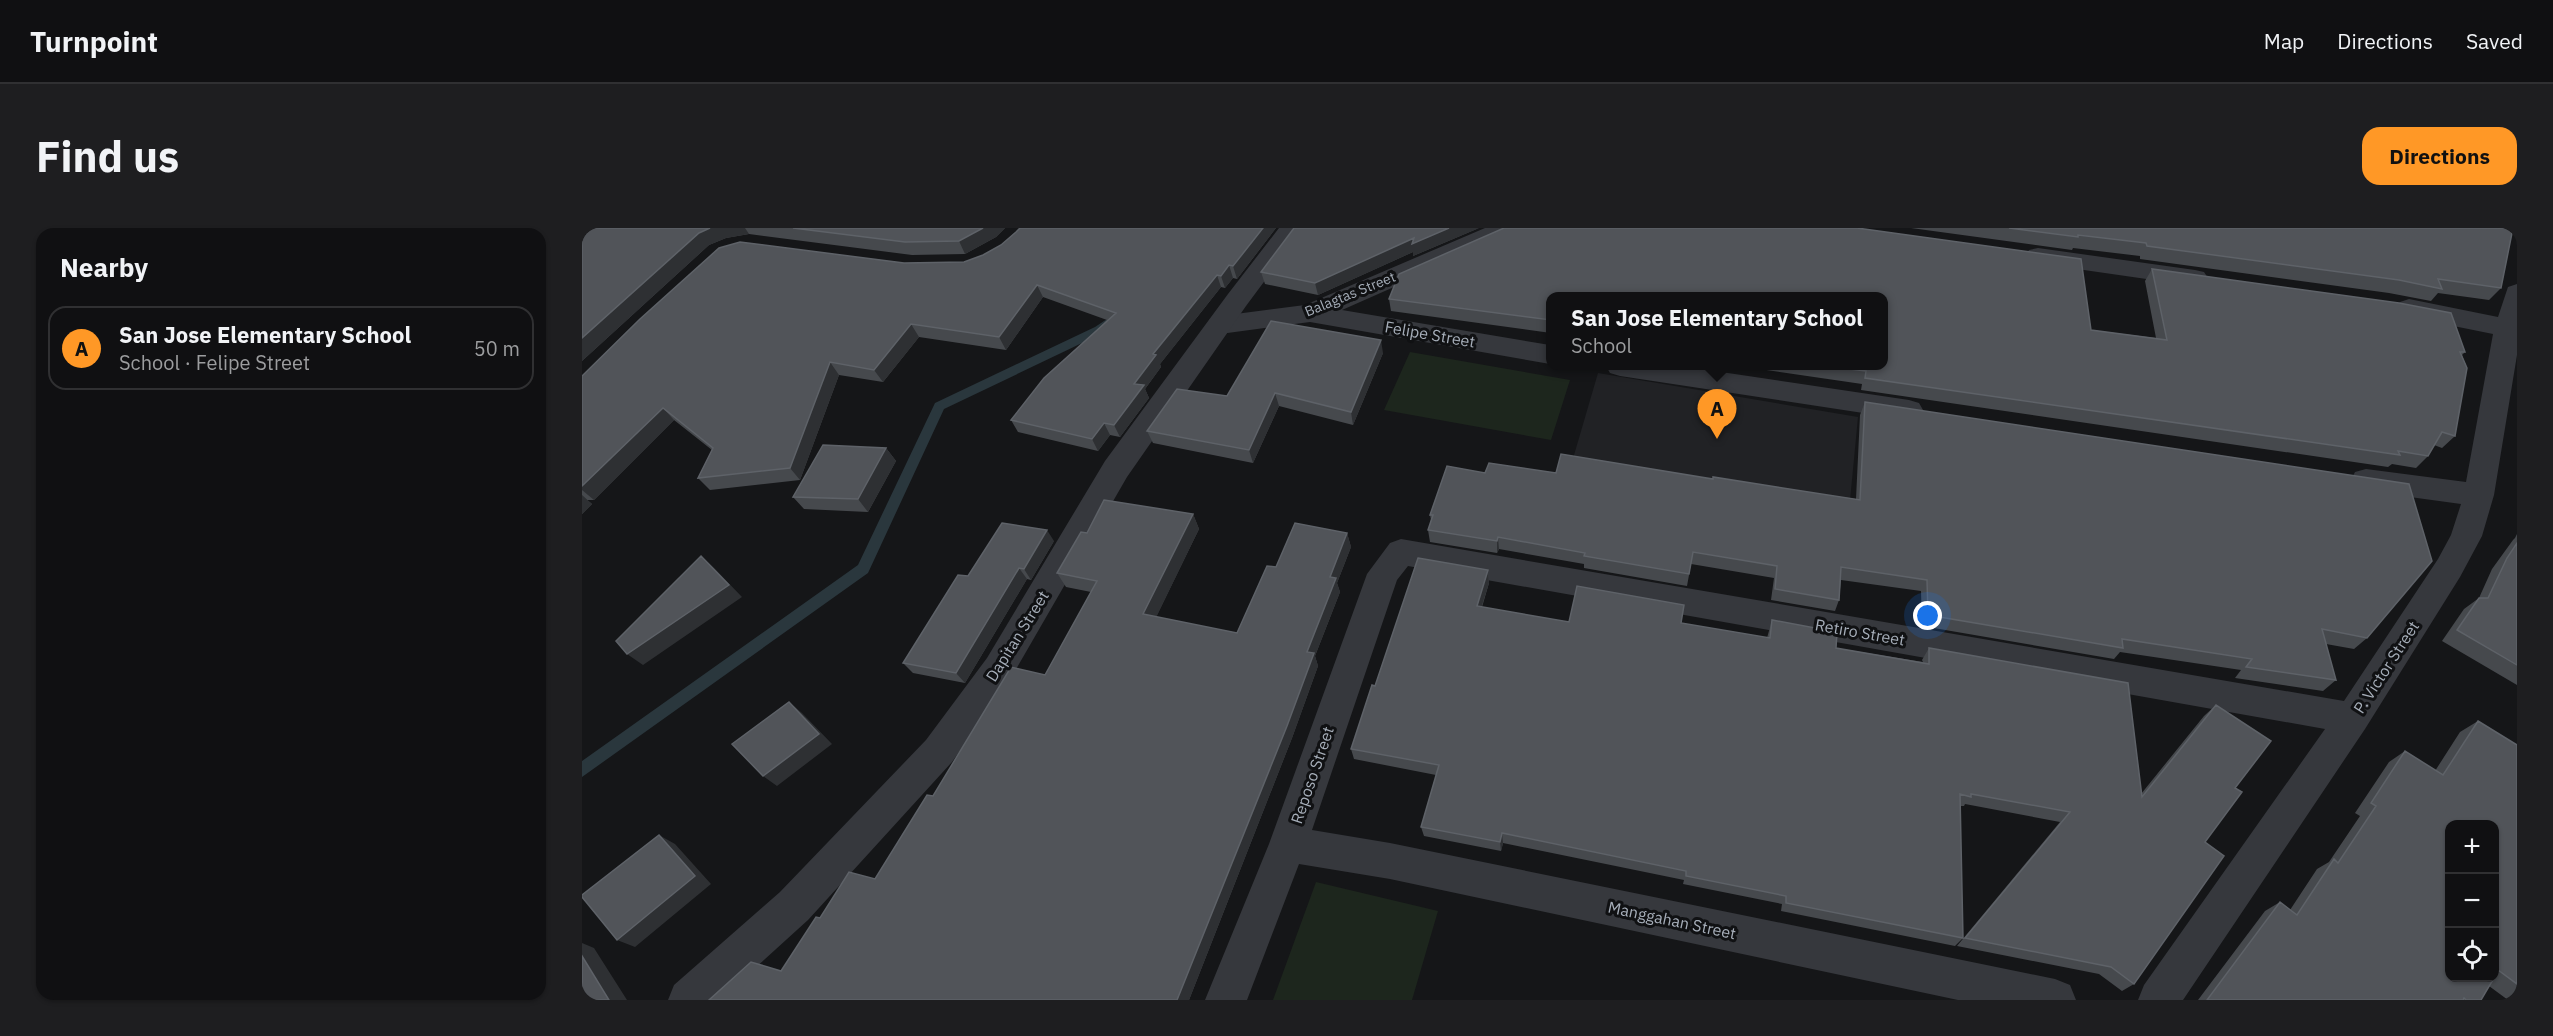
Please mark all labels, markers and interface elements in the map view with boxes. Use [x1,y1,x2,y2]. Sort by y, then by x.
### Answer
text: Turnpoint [30,23,158,60]
text: Map [2264,27,2304,55]
text: Directions [2337,27,2433,55]
text: Saved [2466,27,2523,55]
button: Directions [2362,127,2517,185]
text: Find us [36,129,179,184]
text: Nearby [60,250,148,284]
street label: Balagtas Street [1302,268,1398,320]
popup [1546,292,1888,370]
text: San Jose Elementary School [1571,303,1863,332]
street label: Felipe Street [1383,316,1477,352]
text: San Jose Elementary School [119,320,411,349]
text: School [1571,332,1632,359]
text: A [75,335,88,362]
text: 50 m [474,335,520,362]
text: School · Felipe Street [119,349,310,376]
pin: A [1698,390,1736,439]
street label: Dapitan Street [981,587,1053,685]
your location [1913,601,1942,630]
street label: Retiro Street [1814,614,1906,650]
street label: P. Victor Street [2349,617,2423,717]
street label: Reposo Street [1286,724,1338,826]
map controls [2445,820,2499,982]
button: + [2445,820,2499,874]
button: − [2445,874,2499,928]
street label: Manggahan Street [1606,897,1738,943]
button: locate [2445,928,2499,982]

